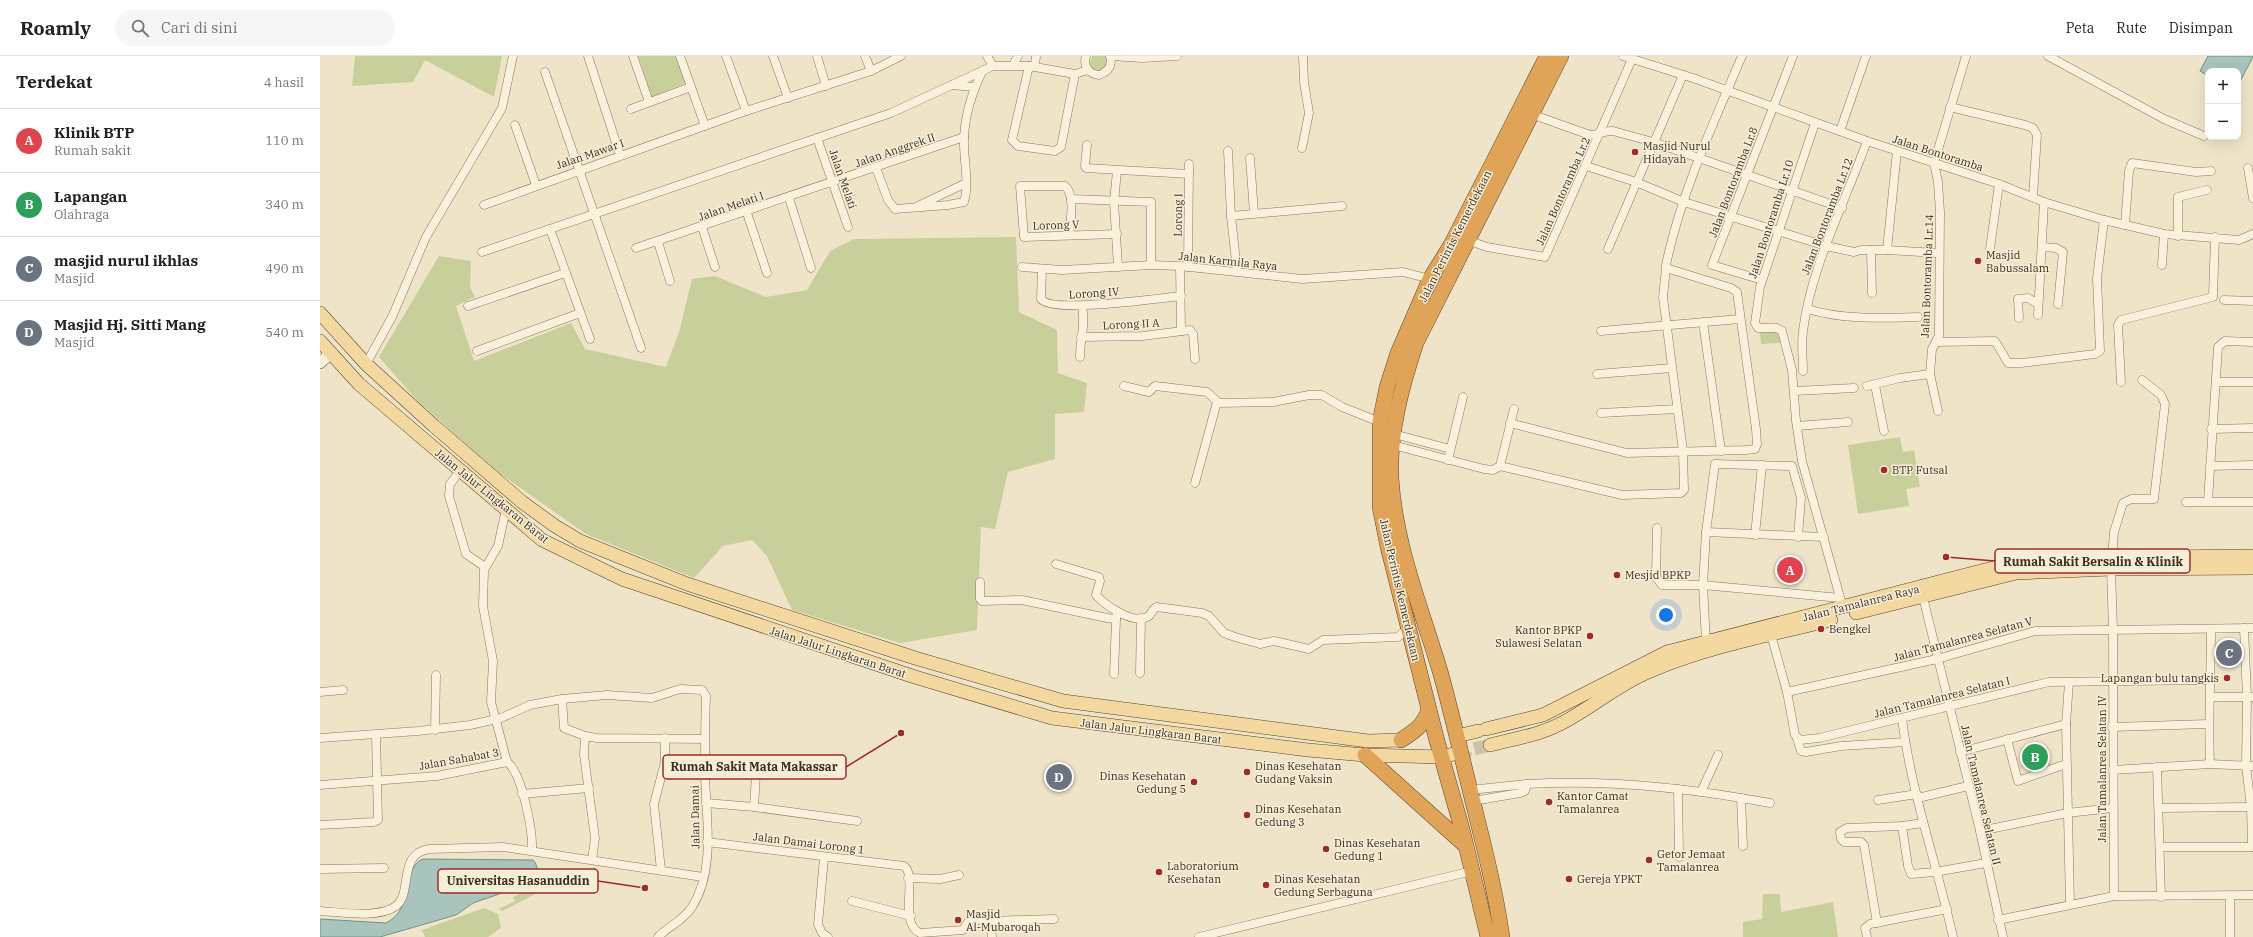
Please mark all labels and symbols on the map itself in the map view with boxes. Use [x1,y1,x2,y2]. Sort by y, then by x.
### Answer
street label: Jalan Bontoramba Lr.8 [1705,125,1761,239]
street label: Jalan Anggrek II [853,130,937,170]
street label: Jalan Bontoramba [1891,132,1985,174]
street label: Jalan Bontoramba Lr.2 [1533,135,1593,247]
street label: Jalan Mawar I [554,136,626,172]
place label: Masjid Nurul Hidayah [1643,139,1711,166]
street label: Jalan Melati [826,147,860,211]
marker: Masjid Nurul Hidayah [1630,147,1640,157]
street label: Jalan Bontoramba Lr.12 [1798,156,1856,276]
street label: Jalan Bontoramba Lr.10 [1745,158,1797,280]
street label: Jalan Perintis Kemerdekaan [1416,168,1494,304]
street label: Jalan Melati I [696,188,766,224]
street label: Lorong I [1171,193,1185,237]
street label: Jalan Bontoramba Lr.14 [1918,214,1936,338]
street label: Lorong V [1032,217,1080,233]
place label: Masjid Babussalam [1986,248,2050,275]
street label: Jalan Karmila Raya [1178,249,1278,273]
marker: Masjid Babussalam [1973,256,1983,266]
street label: Lorong IV [1068,284,1120,302]
street label: Lorong II A [1102,315,1160,332]
street label: Jalan Jalur Lingkaran Barat [432,446,552,546]
place label: BTP Futsal [1892,463,1948,477]
marker: BTP Futsal [1879,465,1889,475]
street label: Jalan Perintis Kemerdekaan [1377,517,1423,663]
callout: Rumah Sakit Bersalin & Klinik [1995,549,2190,573]
text: Rumah Sakit Bersalin & Klinik [2003,554,2183,569]
pin: A [1777,555,1803,585]
place label: Mesjid BPKP [1625,568,1691,582]
marker: Mesjid BPKP [1612,570,1622,580]
street label: Jalan Tamalanrea Raya [1801,582,1921,624]
your location [1656,605,1676,625]
street label: Jalan Tamalanrea Selatan V [1892,614,2035,664]
place label: Bengkel [1829,622,1871,636]
street label: Jalan Jalur Lingkaran Barat [768,623,908,681]
place label: Kantor BPKP Sulawesi Selatan [1495,623,1582,650]
marker: Bengkel [1816,624,1826,634]
marker: Kantor BPKP Sulawesi Selatan [1585,631,1595,641]
pin: C [2216,638,2242,668]
place label: Lapangan bulu tangkis [2101,671,2219,685]
street label: Jalan Tamalanrea Selatan I [1873,673,2012,721]
marker: Lapangan bulu tangkis [2222,673,2232,683]
street label: Jalan Tamalanrea Selatan IV [2095,695,2109,843]
street label: Jalan Jalur Lingkaran Barat [1080,715,1223,747]
street label: Jalan Tamalanrea Selatan II [1958,724,2004,867]
pin: B [2022,742,2048,772]
street label: Jalan Sahabat 3 [418,745,500,773]
callout: Rumah Sakit Mata Makassar [663,755,846,779]
text: Rumah Sakit Mata Makassar [670,759,838,774]
place label: Dinas Kesehatan Gudang Vaksin [1255,759,1342,786]
pin: D [1046,762,1072,792]
marker: Dinas Kesehatan Gudang Vaksin [1242,767,1252,777]
place label: Dinas Kesehatan Gedung 5 [1099,769,1186,796]
marker: Dinas Kesehatan Gedung 5 [1189,777,1199,787]
street label: Jalan Damai [687,785,703,849]
place label: Kantor Camat Tamalanrea [1557,789,1629,816]
marker: Kantor Camat Tamalanrea [1544,797,1554,807]
place label: Dinas Kesehatan Gedung 3 [1255,802,1342,829]
marker: Dinas Kesehatan Gedung 3 [1242,810,1252,820]
street label: Jalan Damai Lorong 1 [753,829,865,857]
place label: Dinas Kesehatan Gedung 1 [1334,836,1421,863]
marker: Dinas Kesehatan Gedung 1 [1321,844,1331,854]
place label: Getor Jemaat Tamalanrea [1657,847,1726,874]
marker: Getor Jemaat Tamalanrea [1644,855,1654,865]
place label: Laboratorium Kesehatan [1167,859,1239,886]
marker: Laboratorium Kesehatan [1154,867,1164,877]
callout: Universitas Hasanuddin [438,869,598,893]
place label: Dinas Kesehatan Gedung Serbaguna [1274,872,1373,899]
place label: Gereja YPKT [1577,872,1642,886]
text: Universitas Hasanuddin [446,873,590,888]
marker: Gereja YPKT [1564,874,1574,884]
marker: Dinas Kesehatan Gedung Serbaguna [1261,880,1271,890]
place label: Masjid Al-Mubaroqah [966,907,1041,934]
marker: Masjid Al-Mubaroqah [953,915,963,925]

